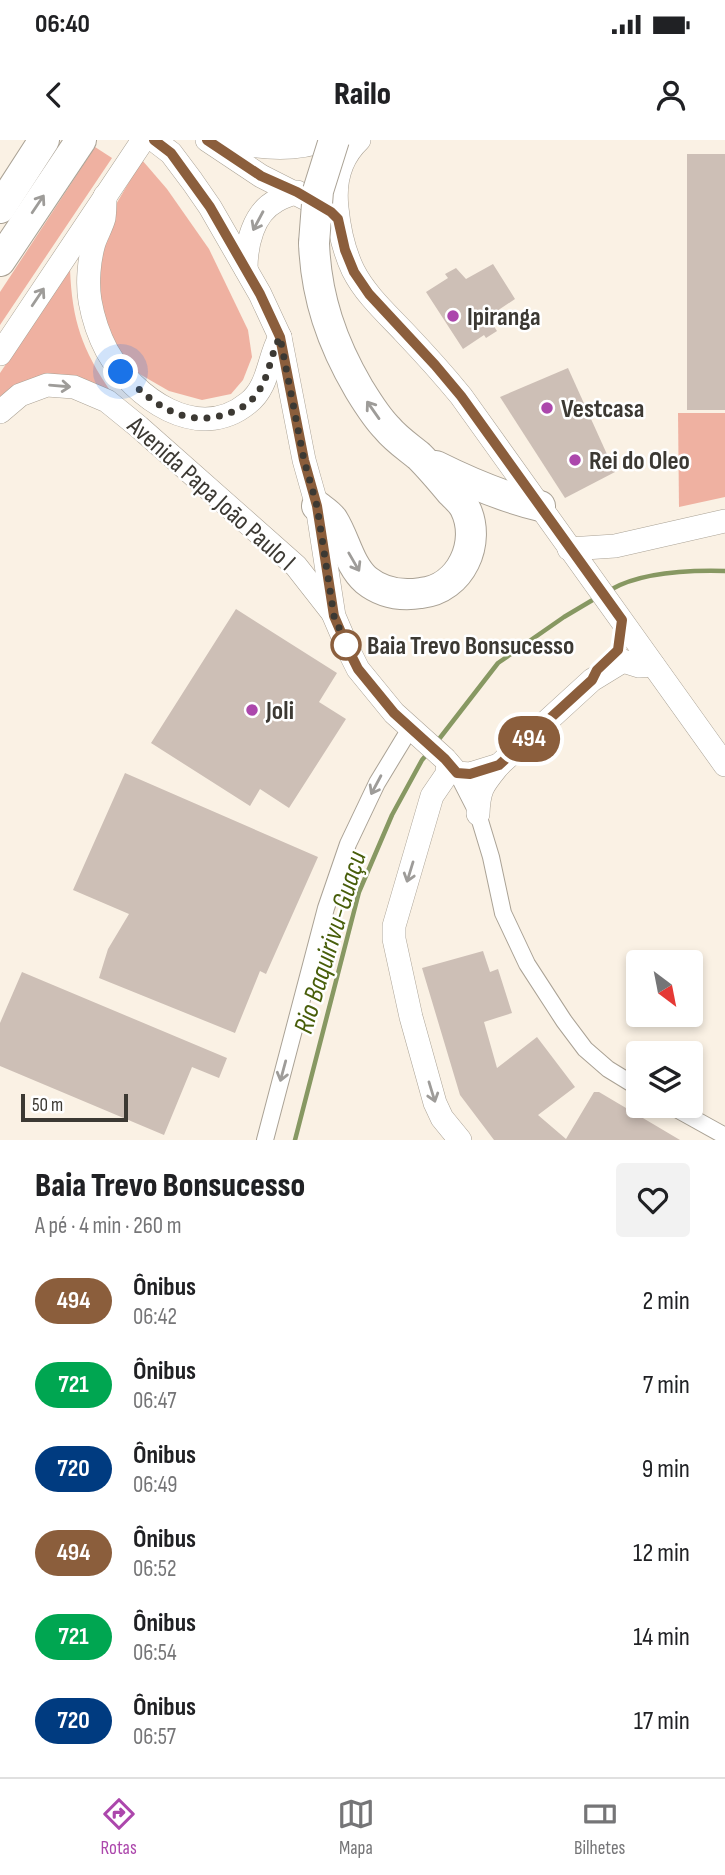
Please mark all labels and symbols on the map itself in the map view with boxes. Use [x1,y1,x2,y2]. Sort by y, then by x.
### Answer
one-way arrow [31,195,45,215]
one-way arrow [251,211,265,231]
one-way arrow [31,288,45,307]
place label: Ipiranga [467,302,541,333]
marker: Ipiranga [445,308,461,324]
your location [103,354,138,389]
one-way arrow [48,380,71,393]
place label: Vestcasa [561,394,644,425]
marker: Vestcasa [539,400,555,416]
one-way arrow [366,401,380,420]
street label: Avenida Papa João Paulo I [120,410,301,578]
place label: Rei do Oleo [589,446,690,477]
marker: Rei do Oleo [567,452,583,468]
one-way arrow [347,551,361,571]
marker: Baia Trevo Bonsucesso [331,630,361,660]
place label: Baia Trevo Bonsucesso [367,631,574,662]
place label: Joli [265,696,294,727]
marker: Joli [244,702,260,718]
line badge: 494 [489,716,569,762]
one-way arrow [369,775,383,795]
water label: Rio Baquirivu-Guaçu [287,847,374,1038]
one-way arrow [402,861,415,883]
north arrow [626,950,704,1027]
one-way arrow [276,1059,289,1081]
one-way arrow [426,1081,439,1103]
scale bar [21,1091,128,1123]

